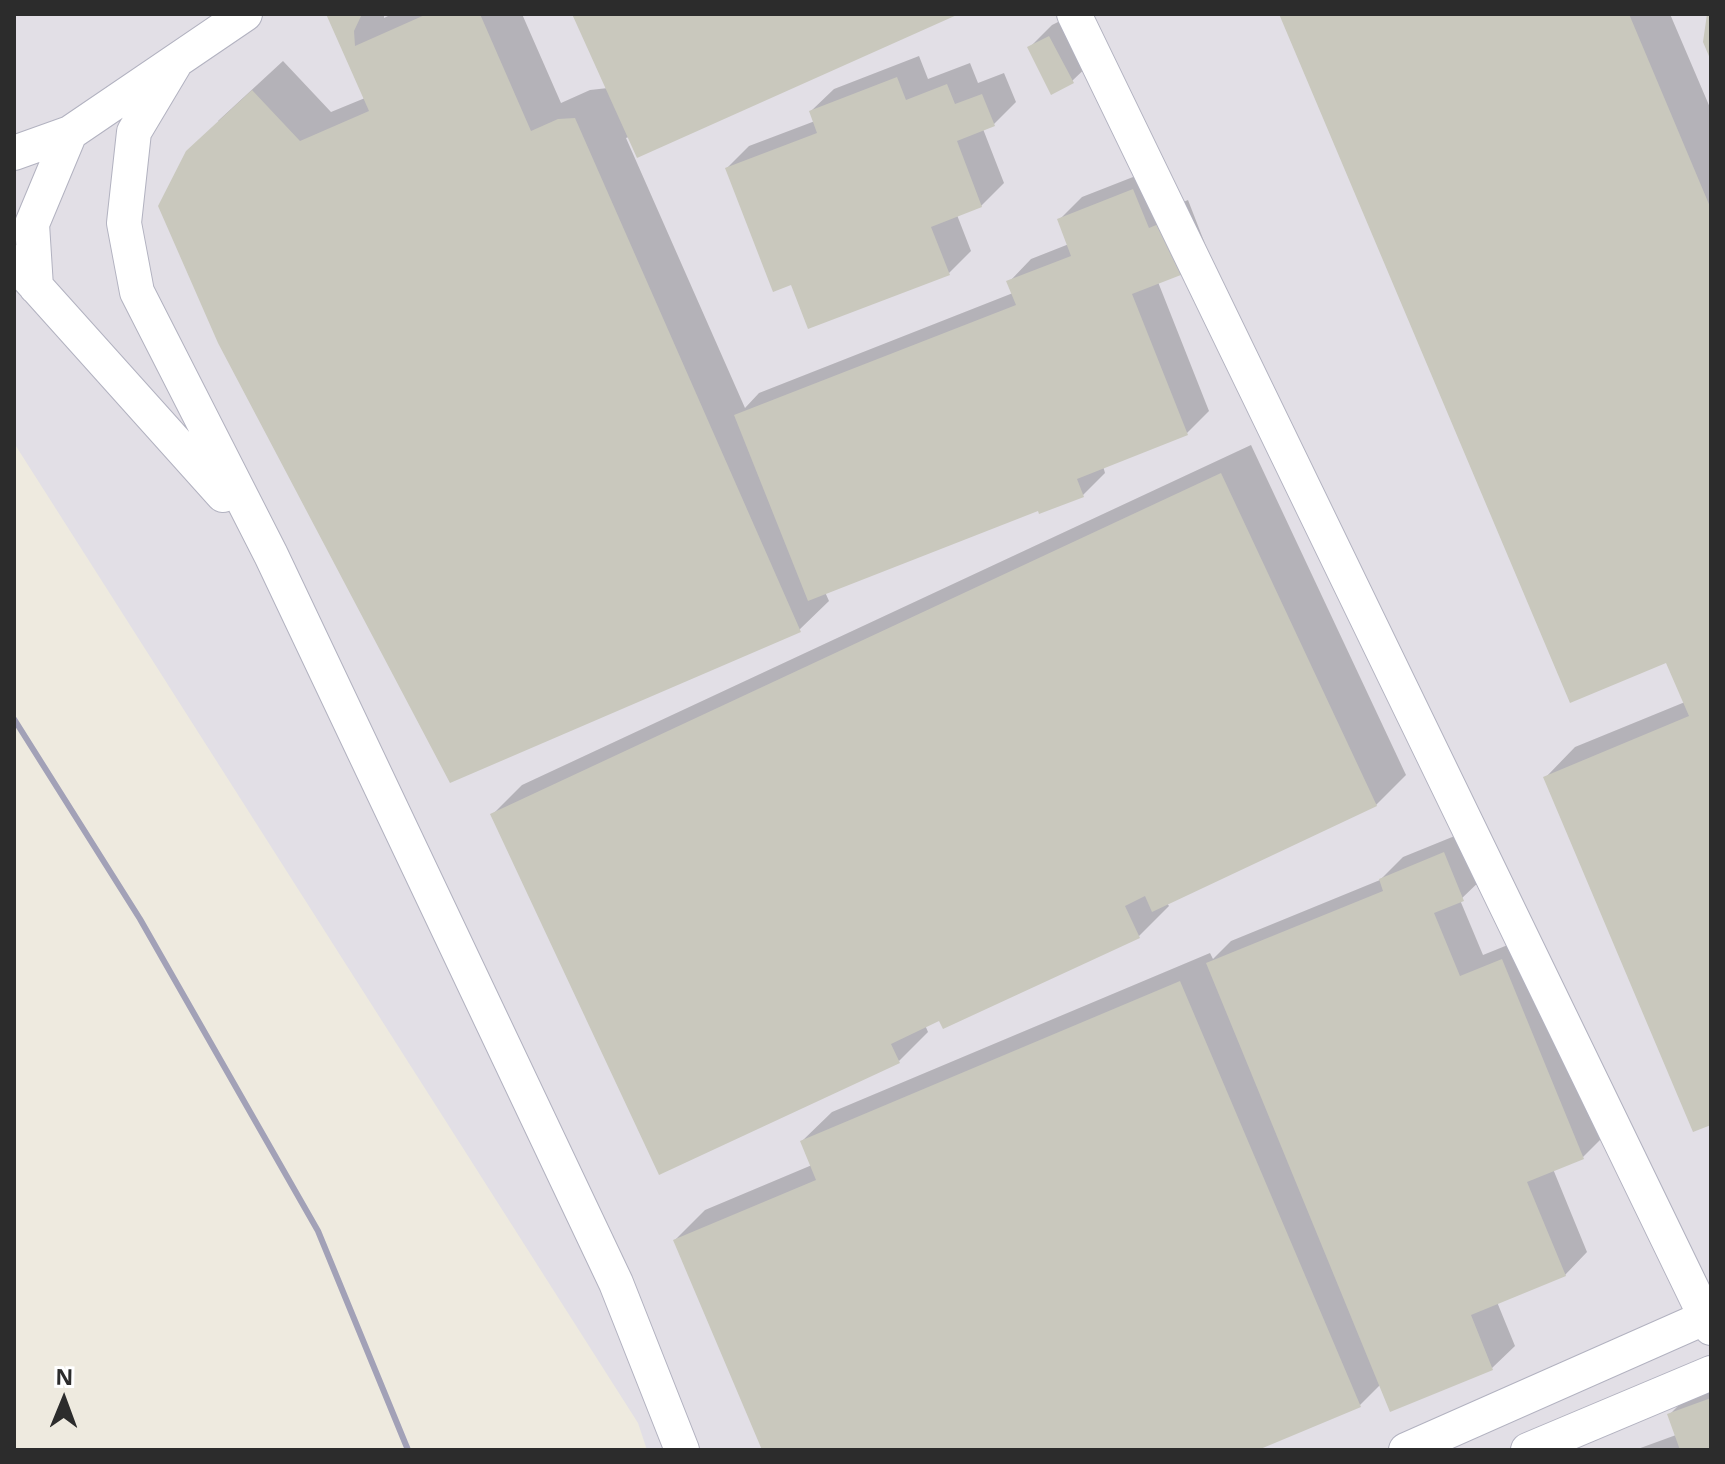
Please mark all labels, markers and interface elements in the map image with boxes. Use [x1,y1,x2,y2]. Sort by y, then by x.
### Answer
north arrow [24,1360,104,1440]
text: N [55,1361,74,1391]

